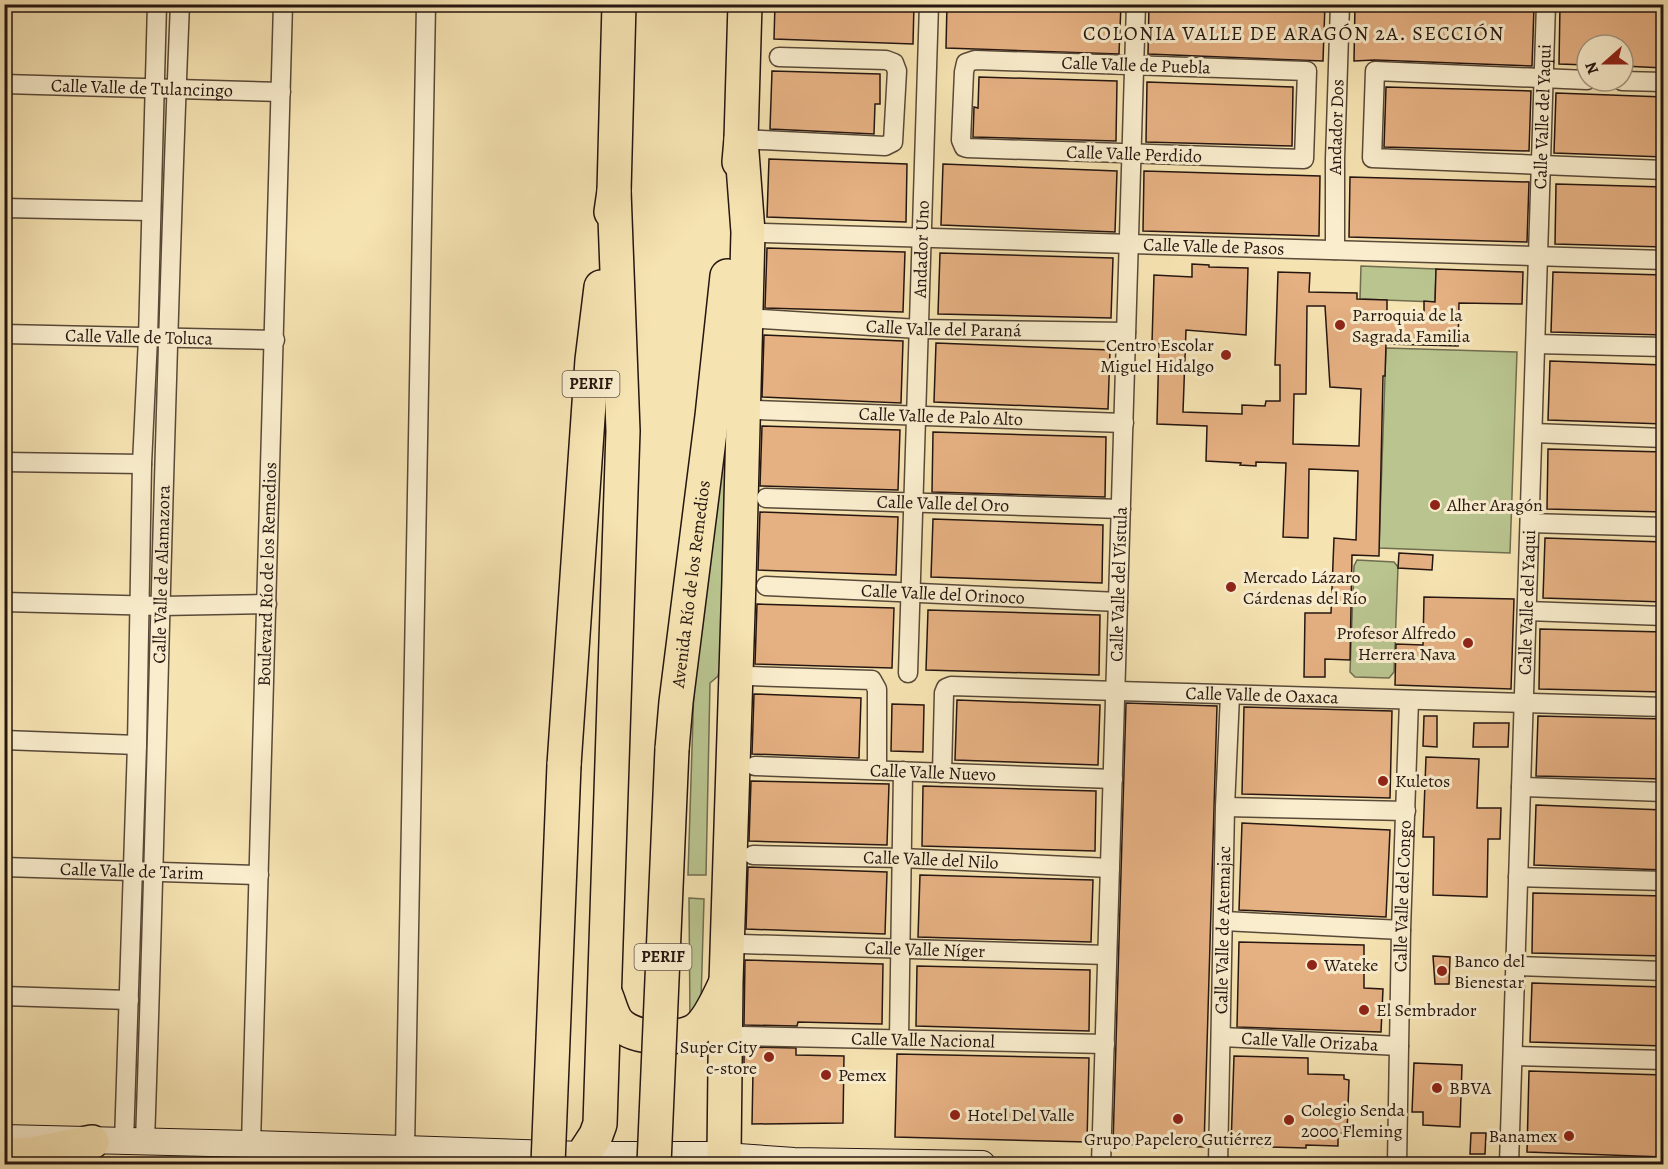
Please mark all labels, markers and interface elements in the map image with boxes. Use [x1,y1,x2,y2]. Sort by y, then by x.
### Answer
district label: COLONIA VALLE DE ARAGÓN 2A. SECCIÓN [1083,20,1505,47]
north arrow [1575,33,1635,93]
street label: Calle Valle del Yaqui [1528,43,1557,190]
street label: Calle Valle de Puebla [1061,50,1212,80]
text: N [1579,58,1604,77]
street label: Calle Valle de Tulancingo [51,73,233,103]
street label: Andador Dos [1323,79,1350,176]
street label: Calle Valle Perdido [1066,140,1202,168]
street label: Andador Uno [908,200,935,300]
street label: Calle Valle de Pasos [1143,232,1285,261]
place label: Parroquia de la Sagrada Familia [1352,303,1471,348]
street label: Calle Valle del Paraná [865,314,1022,343]
marker: Parroquia de la Sagrada Familia [1333,318,1347,332]
street label: Calle Valle de Toluca [65,323,214,351]
place label: Centro Escolar Miguel Hidalgo [1100,333,1214,378]
marker: Centro Escolar Miguel Hidalgo [1219,348,1233,362]
road number: PERIF [562,371,620,397]
street label: Calle Valle de Palo Alto [858,402,1023,431]
street label: Boulevard Río de los Remedios [252,462,282,687]
street label: Avenida Río de los Remedios [666,479,716,690]
street label: Calle Valle de Alamazora [147,484,176,664]
street label: Calle Valle del Oro [876,489,1010,518]
place label: Alher Aragón [1446,493,1543,517]
marker: Alher Aragón [1428,498,1442,512]
street label: Calle Valle del Vístula [1104,506,1133,662]
street label: Calle Valle del Yaqui [1513,529,1541,675]
place label: Mercado Lázaro Cárdenas del Río [1243,565,1367,610]
street label: Calle Valle del Orinoco [860,578,1025,610]
marker: Mercado Lázaro Cárdenas del Río [1224,580,1238,594]
place label: Profesor Alfredo Herrera Nava [1336,621,1457,666]
marker: Profesor Alfredo Herrera Nava [1461,636,1475,650]
street label: Calle Valle de Oaxaca [1185,681,1340,709]
street label: Calle Valle Nuevo [869,758,996,787]
place label: Kuletos [1395,769,1450,793]
marker: Kuletos [1376,774,1390,788]
street label: Calle Valle del Congo [1388,820,1417,972]
street label: Calle Valle del Nilo [863,845,999,875]
street label: Calle Valle de Atemajac [1209,846,1236,1014]
street label: Calle Valle de Tarim [60,857,204,885]
street label: Calle Valle Níger [864,936,986,963]
road number: PERIF [634,944,692,970]
place label: Banco del Bienestar [1454,949,1526,994]
place label: Wateke [1323,953,1378,977]
marker: Wateke [1305,958,1319,972]
marker: Banco del Bienestar [1435,964,1449,978]
place label: El Sembrador [1376,998,1477,1022]
marker: El Sembrador [1357,1003,1371,1017]
street label: Calle Valle Nacional [851,1026,996,1054]
street label: Calle Valle Orizaba [1241,1026,1380,1057]
place label: Super City c-store [680,1035,758,1080]
marker: Super City c-store [762,1050,776,1064]
place label: Pemex [838,1063,887,1087]
marker: Pemex [819,1068,833,1082]
place label: BBVA [1449,1076,1492,1100]
marker: BBVA [1430,1081,1444,1095]
place label: Colegio Senda 2000 Fleming [1301,1098,1406,1143]
place label: Hotel Del Valle [967,1103,1075,1127]
marker: Hotel Del Valle [948,1108,962,1122]
marker: Grupo Papelero Gutiérrez [1171,1112,1185,1126]
marker: Colegio Senda 2000 Fleming [1282,1113,1296,1127]
place label: Banamex [1488,1124,1557,1148]
place label: Grupo Papelero Gutiérrez [1084,1127,1272,1151]
marker: Banamex [1562,1129,1576,1143]

